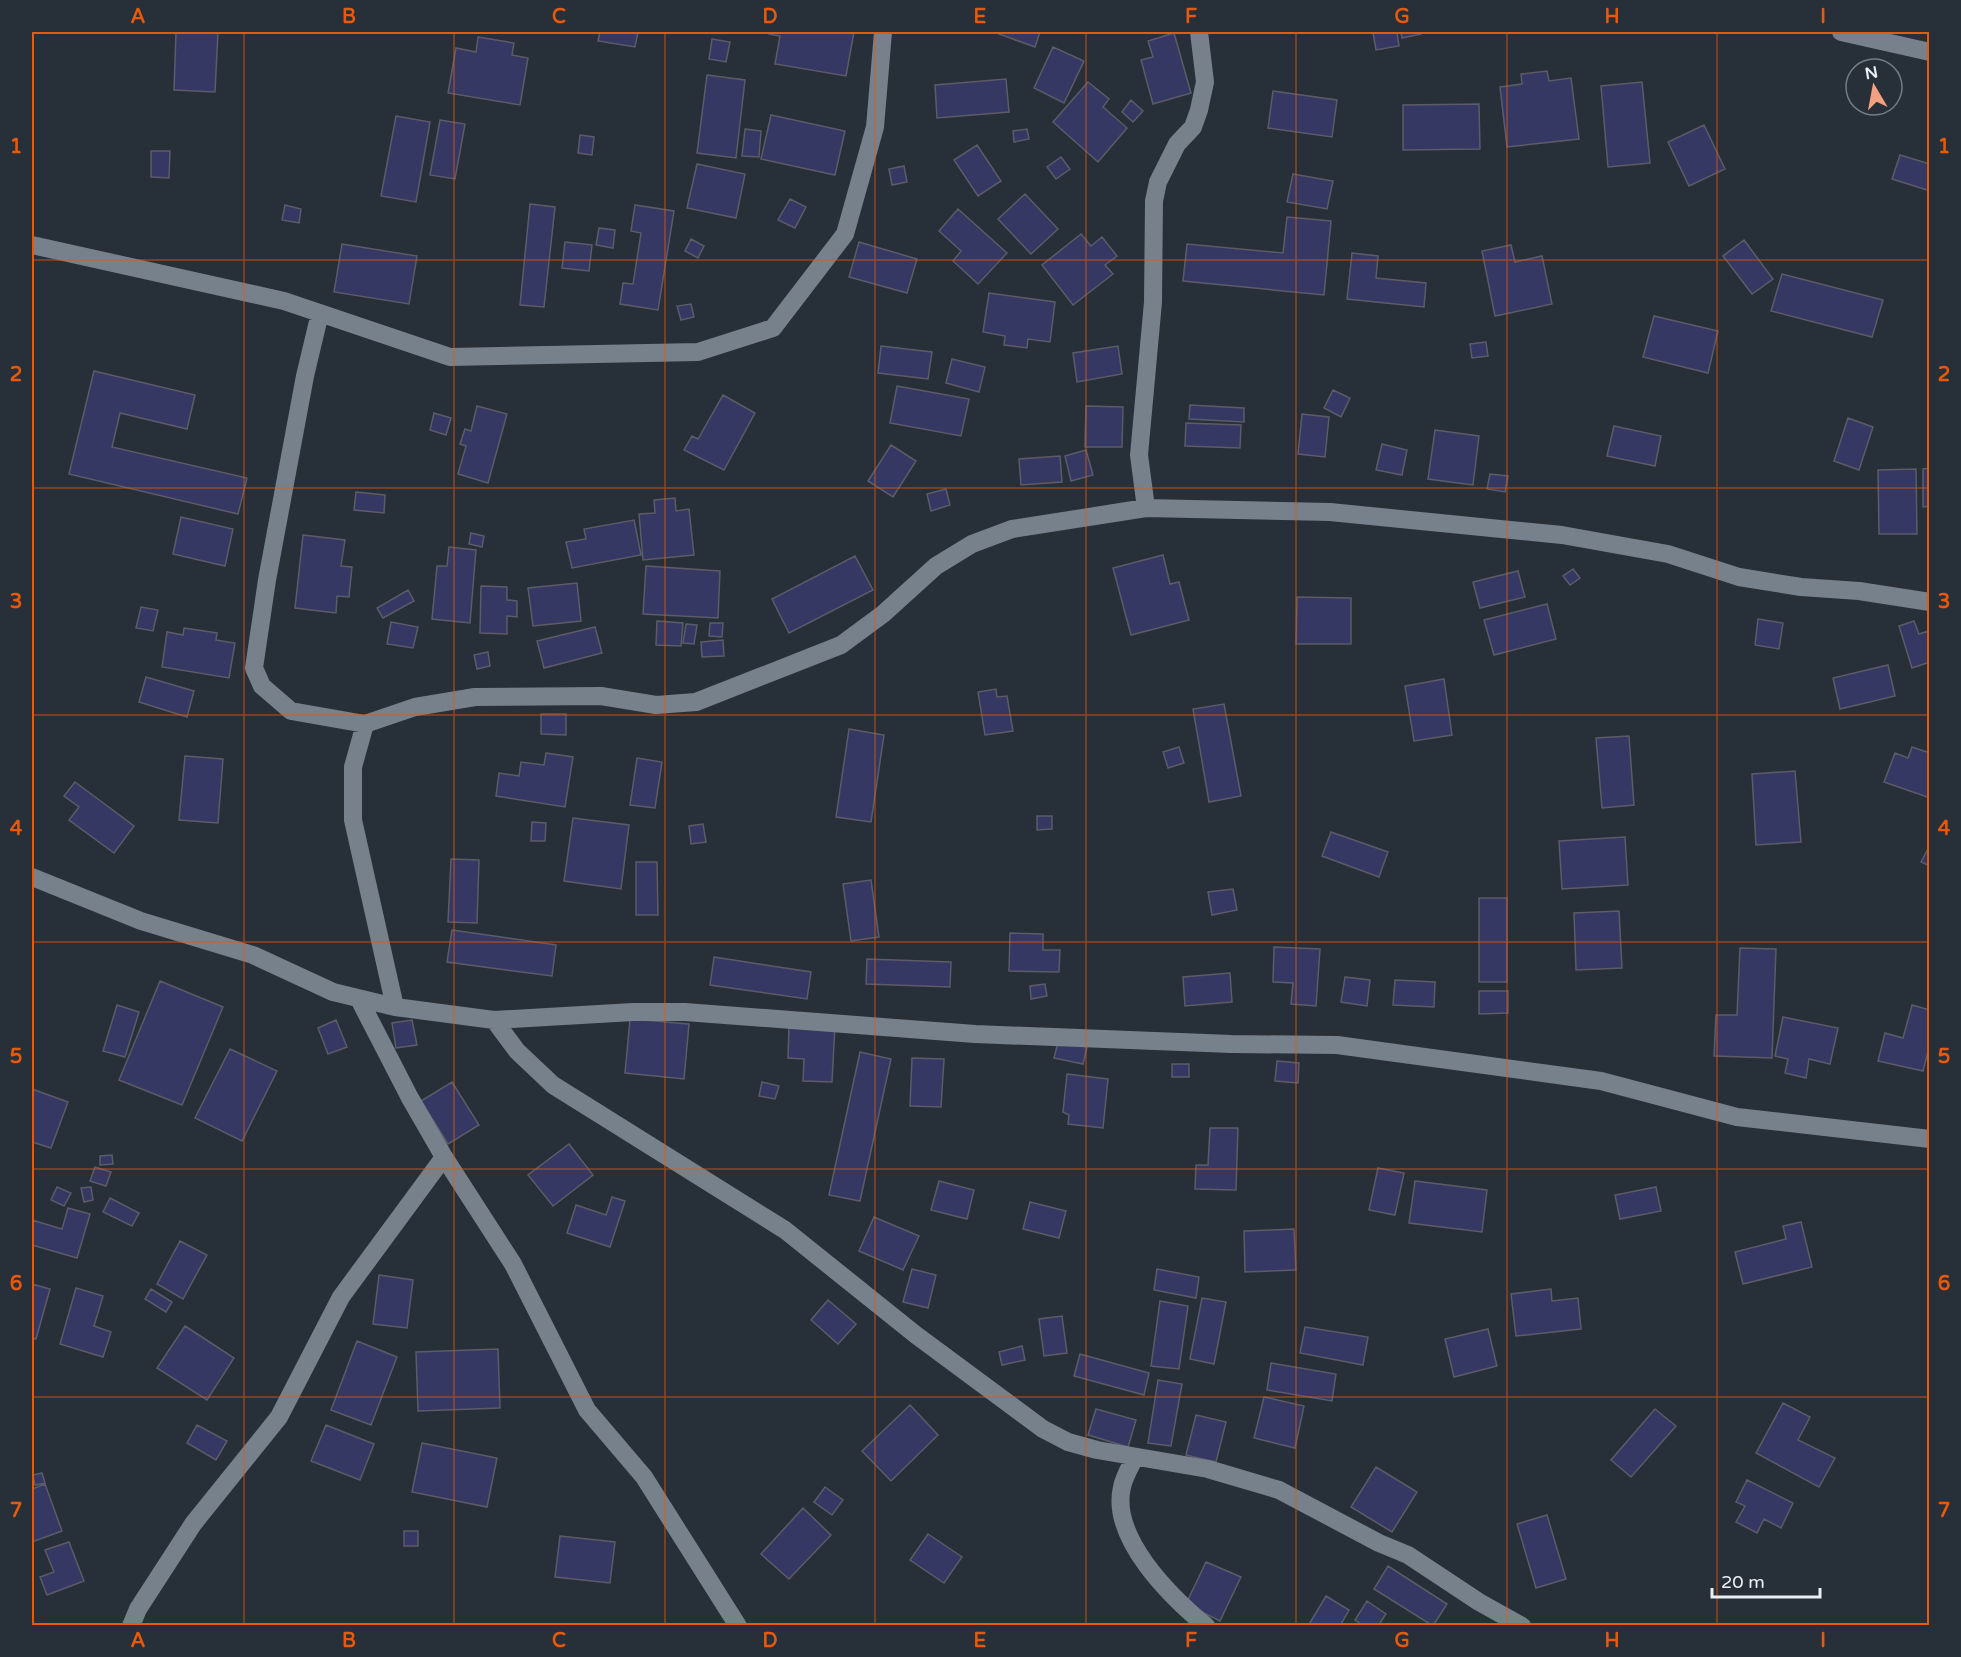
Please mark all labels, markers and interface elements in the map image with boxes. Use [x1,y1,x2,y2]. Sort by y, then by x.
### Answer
text: A [131,5,146,29]
text: B [342,5,356,29]
text: C [552,5,566,29]
text: D [762,5,778,29]
text: E [974,5,987,29]
text: F [1185,5,1197,29]
text: G [1394,5,1410,29]
text: H [1604,5,1620,29]
text: I [1820,5,1826,29]
north arrow [1844,57,1904,117]
text: N [1864,62,1880,84]
text: 1 [10,135,22,159]
text: 1 [1938,135,1950,159]
text: 2 [10,363,22,387]
text: 2 [1938,363,1950,387]
text: 3 [10,590,22,614]
text: 3 [1938,590,1950,614]
text: 4 [10,817,23,841]
text: 4 [1938,817,1951,841]
text: 5 [10,1045,22,1069]
text: 5 [1938,1045,1950,1069]
text: 6 [10,1272,22,1296]
text: 6 [1938,1272,1950,1296]
text: 7 [10,1499,22,1523]
text: 7 [1938,1499,1950,1523]
scale bar [1712,1561,1820,1599]
text: 20 m [1721,1571,1765,1593]
text: A [131,1629,146,1653]
text: B [342,1629,356,1653]
text: C [552,1629,566,1653]
text: D [762,1629,778,1653]
text: E [974,1629,987,1653]
text: F [1185,1629,1197,1653]
text: G [1394,1629,1410,1653]
text: H [1604,1629,1620,1653]
text: I [1820,1629,1826,1653]

